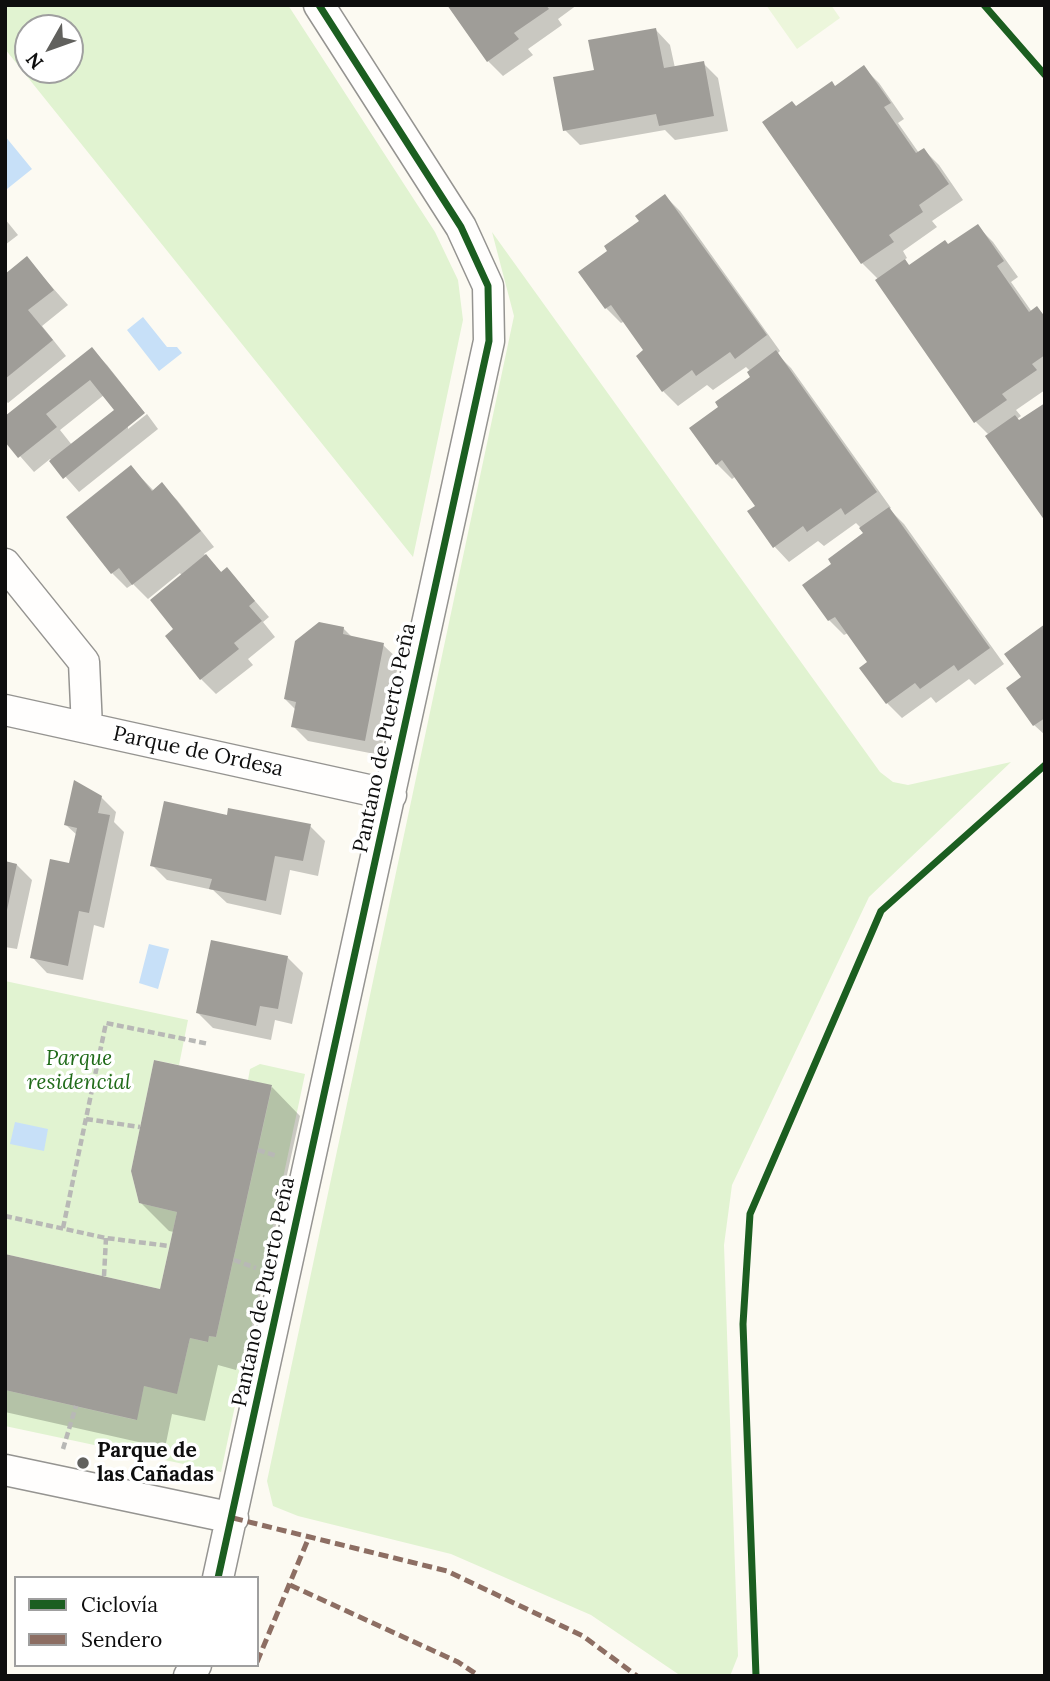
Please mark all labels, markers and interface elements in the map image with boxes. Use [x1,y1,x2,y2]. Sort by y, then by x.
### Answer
north arrow [14,14,84,84]
text: N [21,48,48,75]
street label: Pantano de Puerto Peña [348,621,422,855]
street label: Parque de Ordesa [111,722,285,782]
park label: Parque residencial [27,1046,131,1096]
street label: Pantano de Puerto Peña [227,1175,301,1409]
place label: Parque de las Cañadas [97,1438,214,1488]
marker: Parque de las Cañadas [75,1455,91,1471]
legend [14,1576,259,1667]
text: Ciclovía [81,1591,158,1618]
text: Sendero [81,1626,162,1653]

